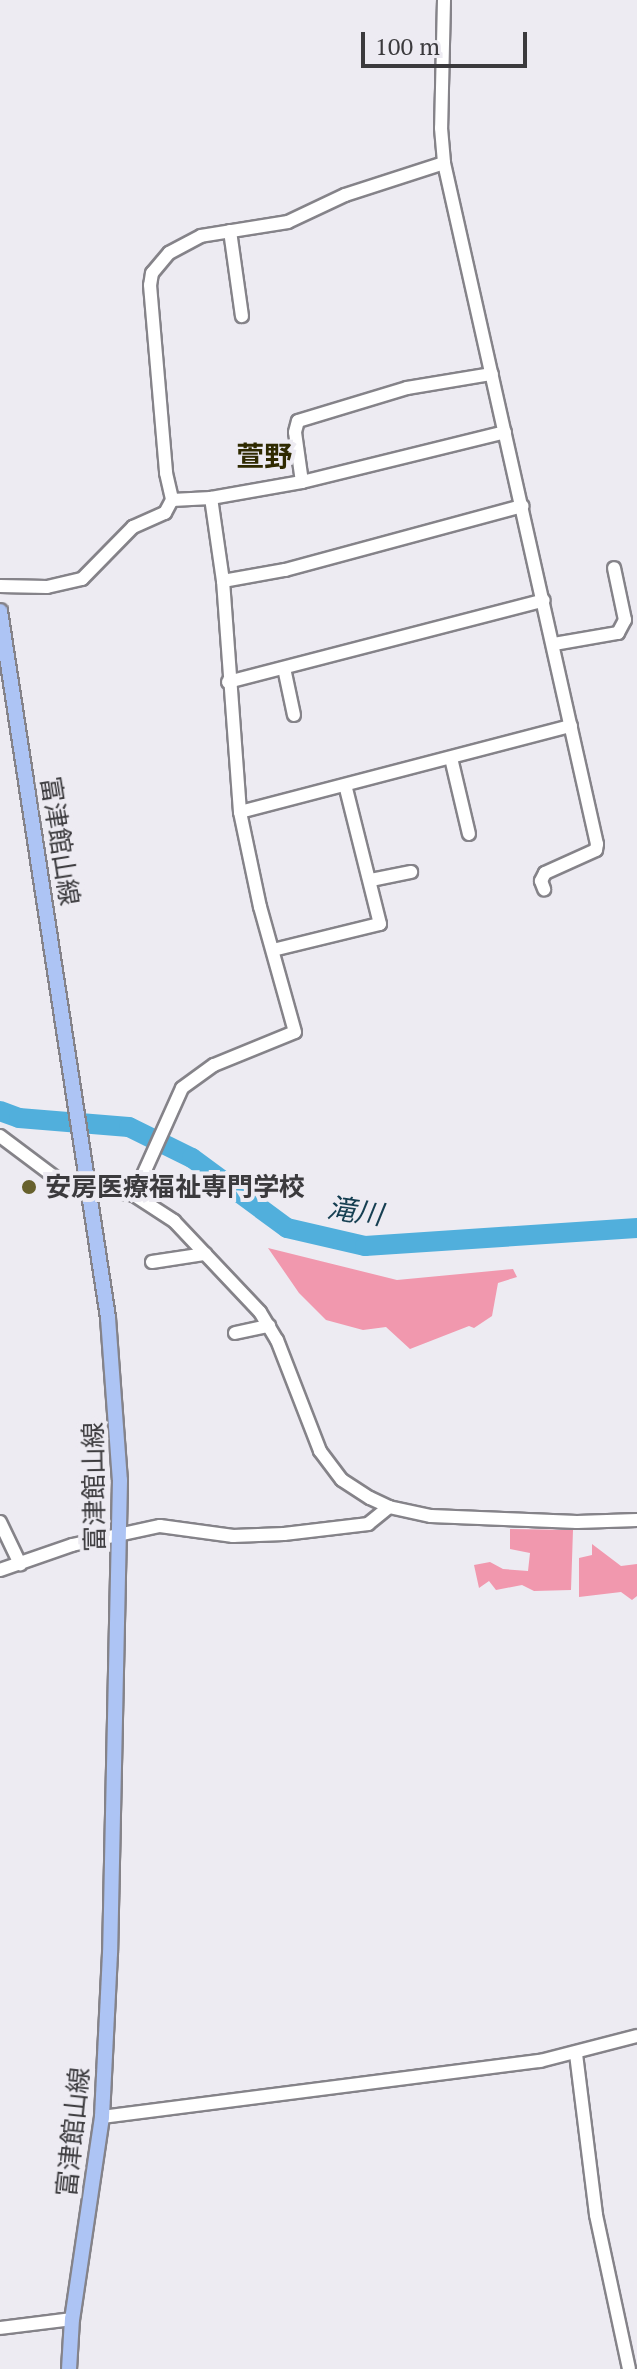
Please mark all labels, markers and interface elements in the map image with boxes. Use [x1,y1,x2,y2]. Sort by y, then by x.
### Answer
scale bar [365,16,531,66]
text: 100 m [375,30,440,62]
district label: 萱野 [236,439,292,473]
street label: 富津館山線 [34,774,86,908]
place label: 安房医療福祉専門学校 [45,1171,305,1203]
marker: 安房医療福祉専門学校 [20,1178,38,1196]
water label: 滝川 [325,1190,385,1232]
street label: 富津館山線 [77,1422,111,1552]
street label: 富津館山線 [51,2066,95,2198]

